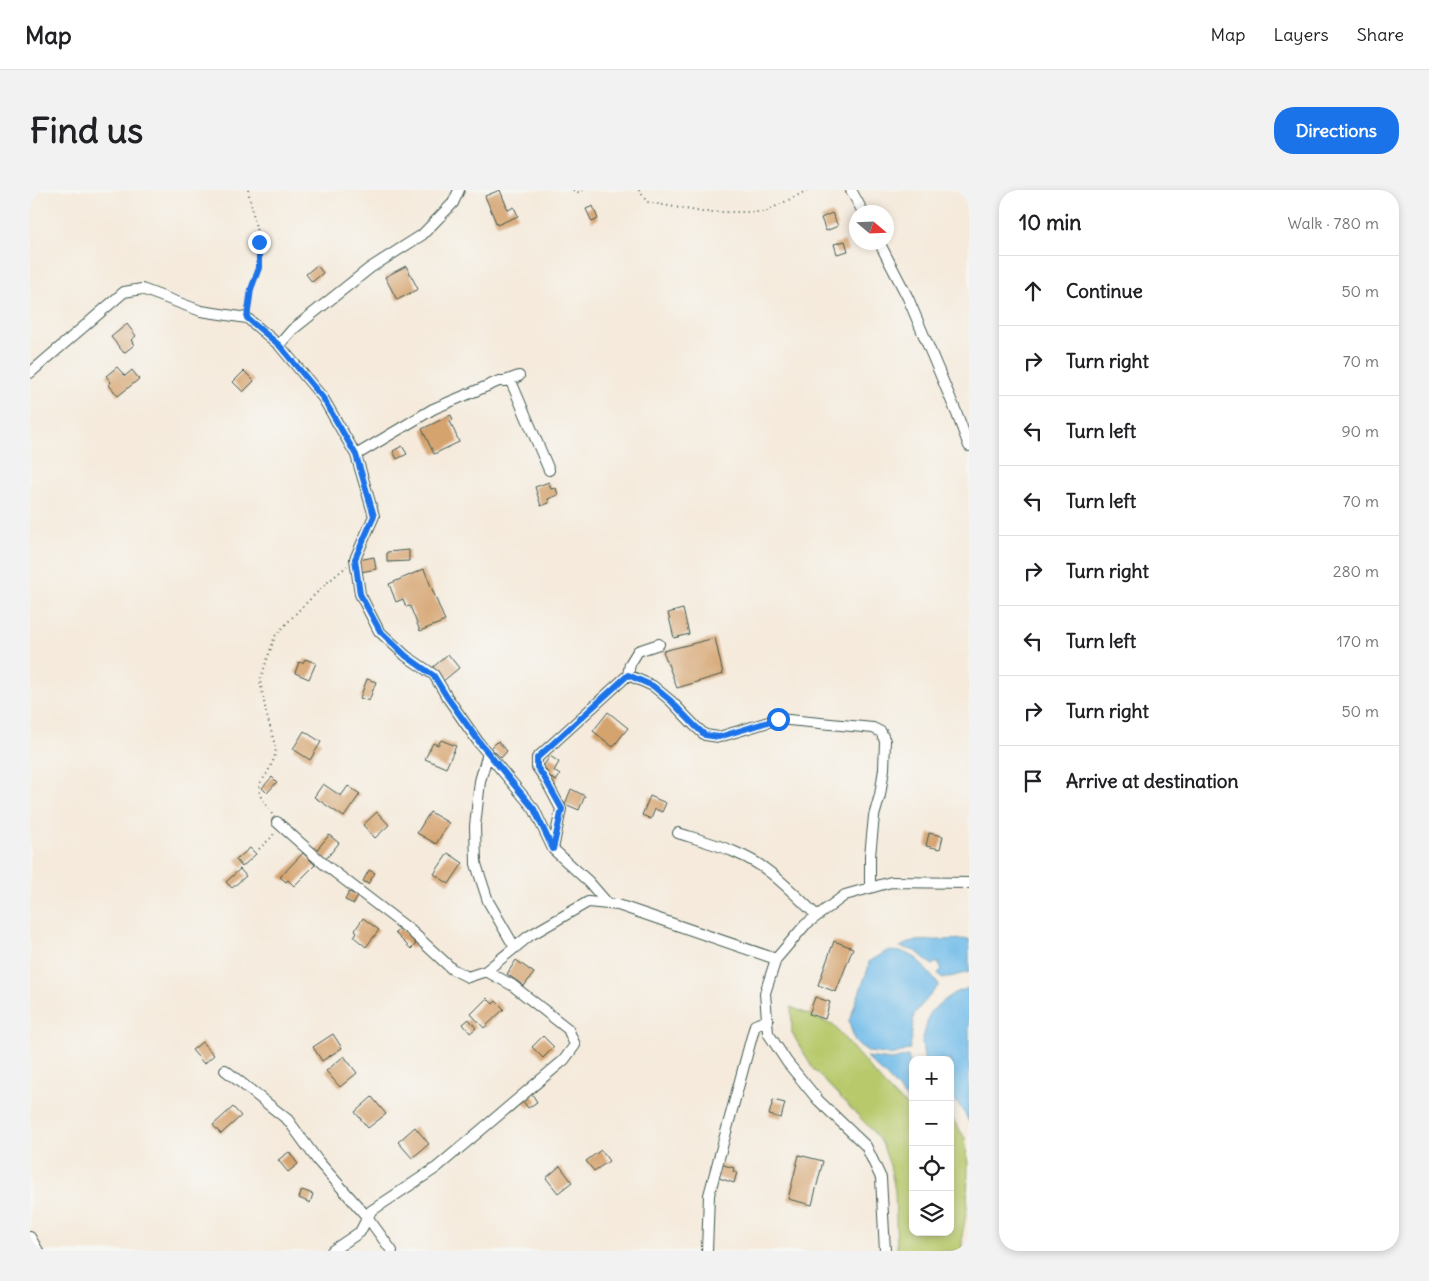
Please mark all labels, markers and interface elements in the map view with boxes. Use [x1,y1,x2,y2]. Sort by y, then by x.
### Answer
text: Map [25,20,72,50]
text: Map [1210,23,1245,46]
text: Layers [1273,23,1329,46]
text: Share [1357,23,1404,46]
button: Directions [1274,107,1399,154]
text: Find us [30,108,143,152]
north arrow [849,205,894,250]
text: 10 min [1019,209,1081,236]
text: Walk · 780 m [1288,213,1379,233]
route end [248,231,271,254]
icon: ahead [1019,277,1047,305]
text: Continue [1066,279,1143,303]
text: 50 m [1341,281,1379,301]
icon: right [1019,347,1047,375]
text: Turn right [1066,349,1149,373]
text: 70 m [1343,351,1379,371]
icon: left [1019,417,1047,445]
text: Turn left [1066,419,1136,443]
text: 90 m [1341,421,1379,441]
icon: left [1019,487,1047,515]
text: Turn left [1066,489,1136,513]
text: 70 m [1343,491,1379,511]
icon: right [1019,557,1047,585]
text: Turn right [1066,559,1149,583]
text: 280 m [1333,561,1379,581]
icon: left [1019,627,1047,655]
text: Turn left [1066,629,1136,653]
text: 170 m [1336,631,1379,651]
icon: right [1019,697,1047,725]
text: Turn right [1066,699,1149,723]
text: 50 m [1341,701,1379,721]
route start [767,708,790,731]
icon: arrive [1019,767,1047,795]
text: Arrive at destination [1066,769,1239,793]
map controls [909,1056,954,1236]
button: + [909,1056,954,1101]
button: − [909,1101,954,1146]
button: locate [909,1146,954,1191]
button: layers [909,1191,954,1236]

